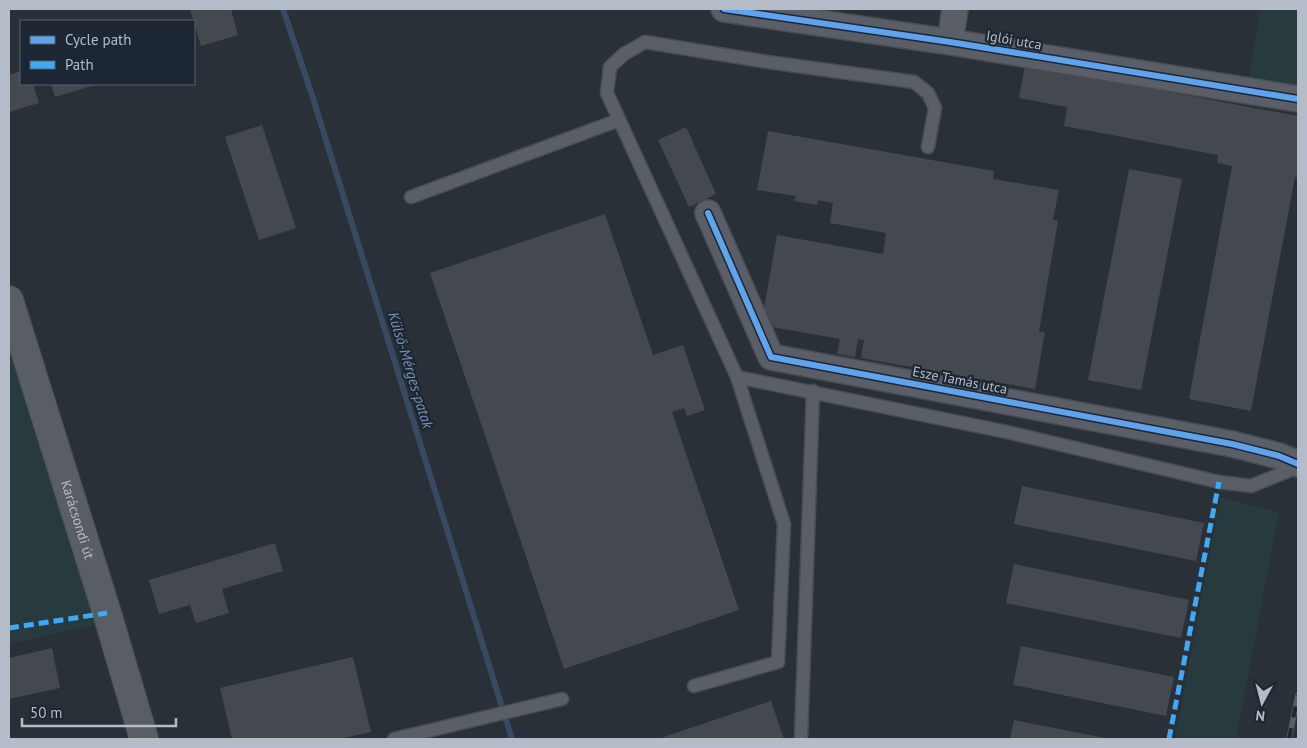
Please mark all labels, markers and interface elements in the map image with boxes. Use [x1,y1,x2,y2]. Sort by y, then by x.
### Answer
legend [20,20,195,85]
street label: Iglói utca [985,26,1043,54]
text: Cycle path [65,30,131,49]
text: Path [65,55,94,74]
water label: Külső-Mérges-patak [384,309,438,432]
street label: Esze Tamás utca [911,362,1009,398]
street label: Karácsondi út [57,478,99,561]
north arrow [1237,678,1287,728]
scale bar [22,696,176,728]
text: 50 m [30,703,63,722]
text: N [1255,706,1266,725]

